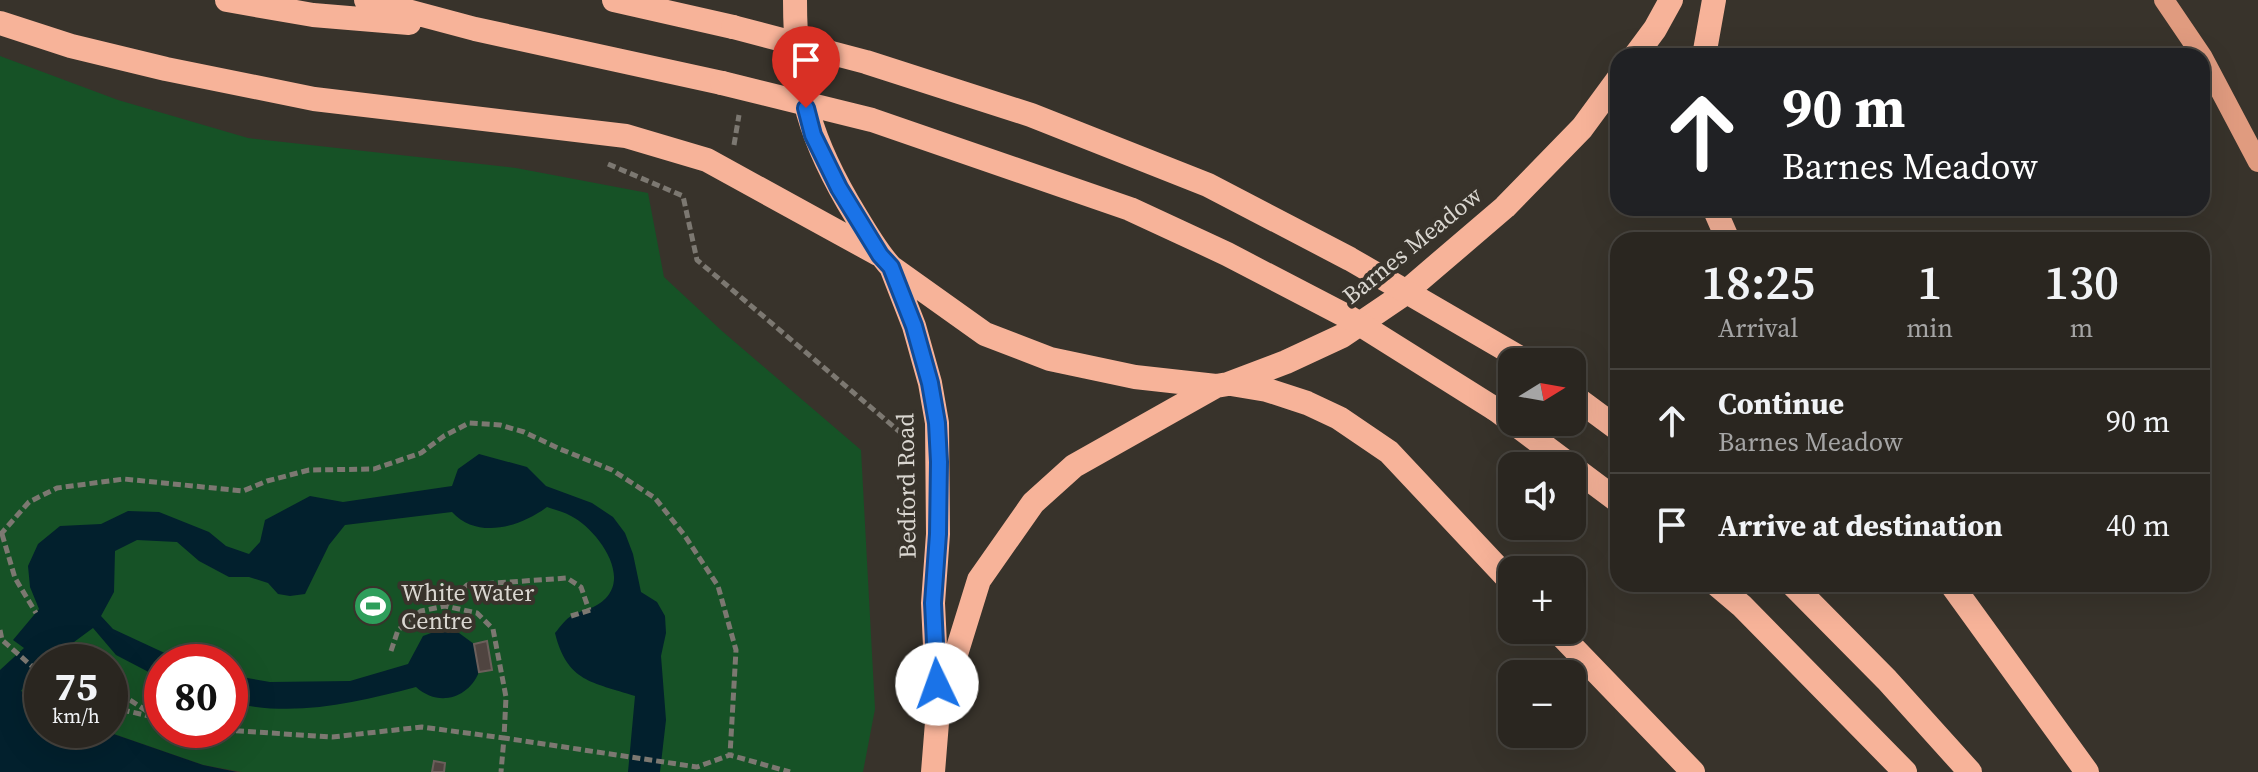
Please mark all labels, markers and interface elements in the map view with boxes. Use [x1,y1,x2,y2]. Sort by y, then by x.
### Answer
pin [772,26,840,108]
icon: arrive [784,38,828,82]
text: 90 m [1782,69,1905,146]
icon: ahead [1650,80,1754,184]
text: Barnes Meadow [1782,142,2038,191]
street label: Barnes Meadow [1335,178,1489,312]
text: 18:25 [1701,249,1815,315]
text: 1 [1917,249,1942,315]
text: 130 [2044,249,2119,315]
text: Arrival [1718,310,1798,346]
text: min [1906,310,1953,346]
text: m [2070,310,2093,346]
north arrow [1498,348,1586,436]
map controls [1498,348,1586,748]
text: Continue [1718,383,1844,424]
icon: ahead [1650,399,1694,443]
text: 90 m [2106,401,2170,442]
street label: Bedford Road [888,412,924,559]
text: Barnes Meadow [1718,424,1903,460]
button: sound [1498,452,1586,540]
icon: arrive [1650,503,1694,547]
text: Arrive at destination [1718,505,2003,546]
text: 40 m [2106,505,2170,546]
button: + [1498,556,1586,644]
place label: White Water Centre [401,576,534,637]
sports icon: White Water Centre [352,585,394,627]
position arrow [895,642,979,726]
speed limit sign: 80 [144,644,248,748]
text: 75 [54,659,98,713]
button: − [1498,660,1586,748]
text: km/h [52,702,100,730]

